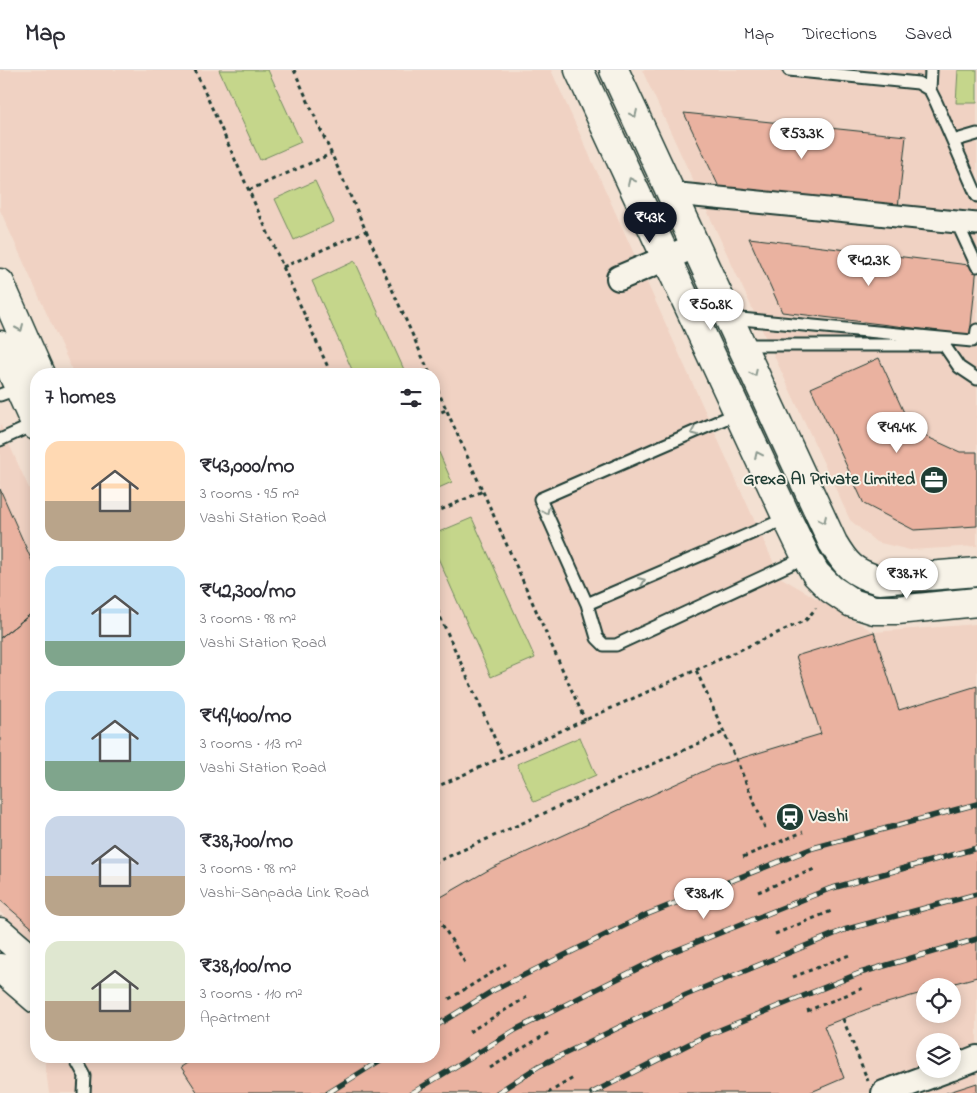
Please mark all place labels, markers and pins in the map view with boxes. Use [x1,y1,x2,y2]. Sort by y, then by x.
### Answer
pin: ₹53.3K [761,118,843,160]
pin: ₹43K [620,202,680,244]
pin: ₹42.3K [828,244,910,287]
pin: ₹50.8K [670,288,752,331]
pin: ₹49.4K [856,412,938,454]
office icon: Grexa AI Private Limited [919,465,949,495]
place label: Grexa AI Private Limited [743,467,916,493]
pin: ₹38.7K [866,558,948,600]
station icon: Vashi [775,802,805,832]
place label: Vashi [808,804,848,830]
pin: ₹38.1K [663,878,745,920]

